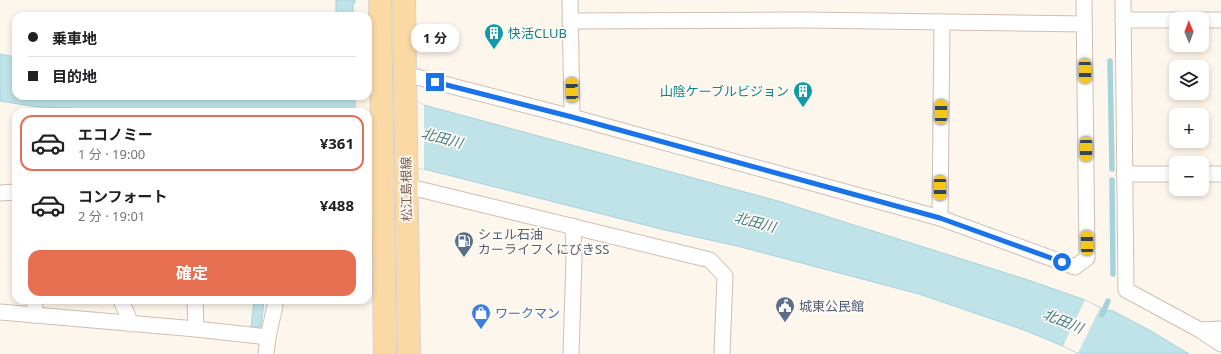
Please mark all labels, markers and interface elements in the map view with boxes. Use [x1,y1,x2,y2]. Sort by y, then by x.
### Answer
north arrow [1169,12,1209,52]
map controls [1169,12,1209,196]
building icon: 快活CLUB [483,22,505,50]
callout: 1 分 [411,24,459,52]
place label: 快活CLUB [508,24,567,42]
text: 乗車地 [52,28,97,48]
text: 1 分 [423,29,447,47]
car [1079,59,1091,83]
button: layers [1169,60,1209,100]
text: 目的地 [52,66,97,86]
route end [426,73,444,91]
car [566,78,578,102]
building icon: 山陰ケーブルビジョン [792,80,814,108]
place label: 山陰ケーブルビジョン [660,82,789,100]
car [935,100,947,124]
button: + [1169,108,1209,148]
water label: 北田川 [419,123,467,153]
text: エコノミー [78,124,153,144]
icon: car [30,125,66,161]
text: ¥361 [320,133,354,153]
car [1080,137,1092,161]
text: 1 分 · 19:00 [78,145,145,163]
street label: 松江島根線 [396,156,416,222]
button: − [1169,156,1209,196]
car [934,176,946,200]
text: コンフォート [78,186,168,206]
icon: car [30,187,66,223]
text: ¥488 [320,195,354,215]
text: 2 分 · 19:01 [78,207,145,225]
water label: 北田川 [732,207,780,237]
place label: シェル石油 カーライフくにびきSS [478,225,609,258]
fuel station icon: シェル石油 カーライフくにびきSS [453,230,475,258]
car [1081,231,1093,255]
button: 確定 [28,250,356,296]
route start [1053,253,1071,271]
public building icon: 城東公民館 [774,295,796,323]
place label: 城東公民館 [799,297,864,315]
shop icon: ワークマン [470,302,492,330]
place label: ワークマン [495,304,560,322]
water label: 北田川 [1040,304,1088,338]

